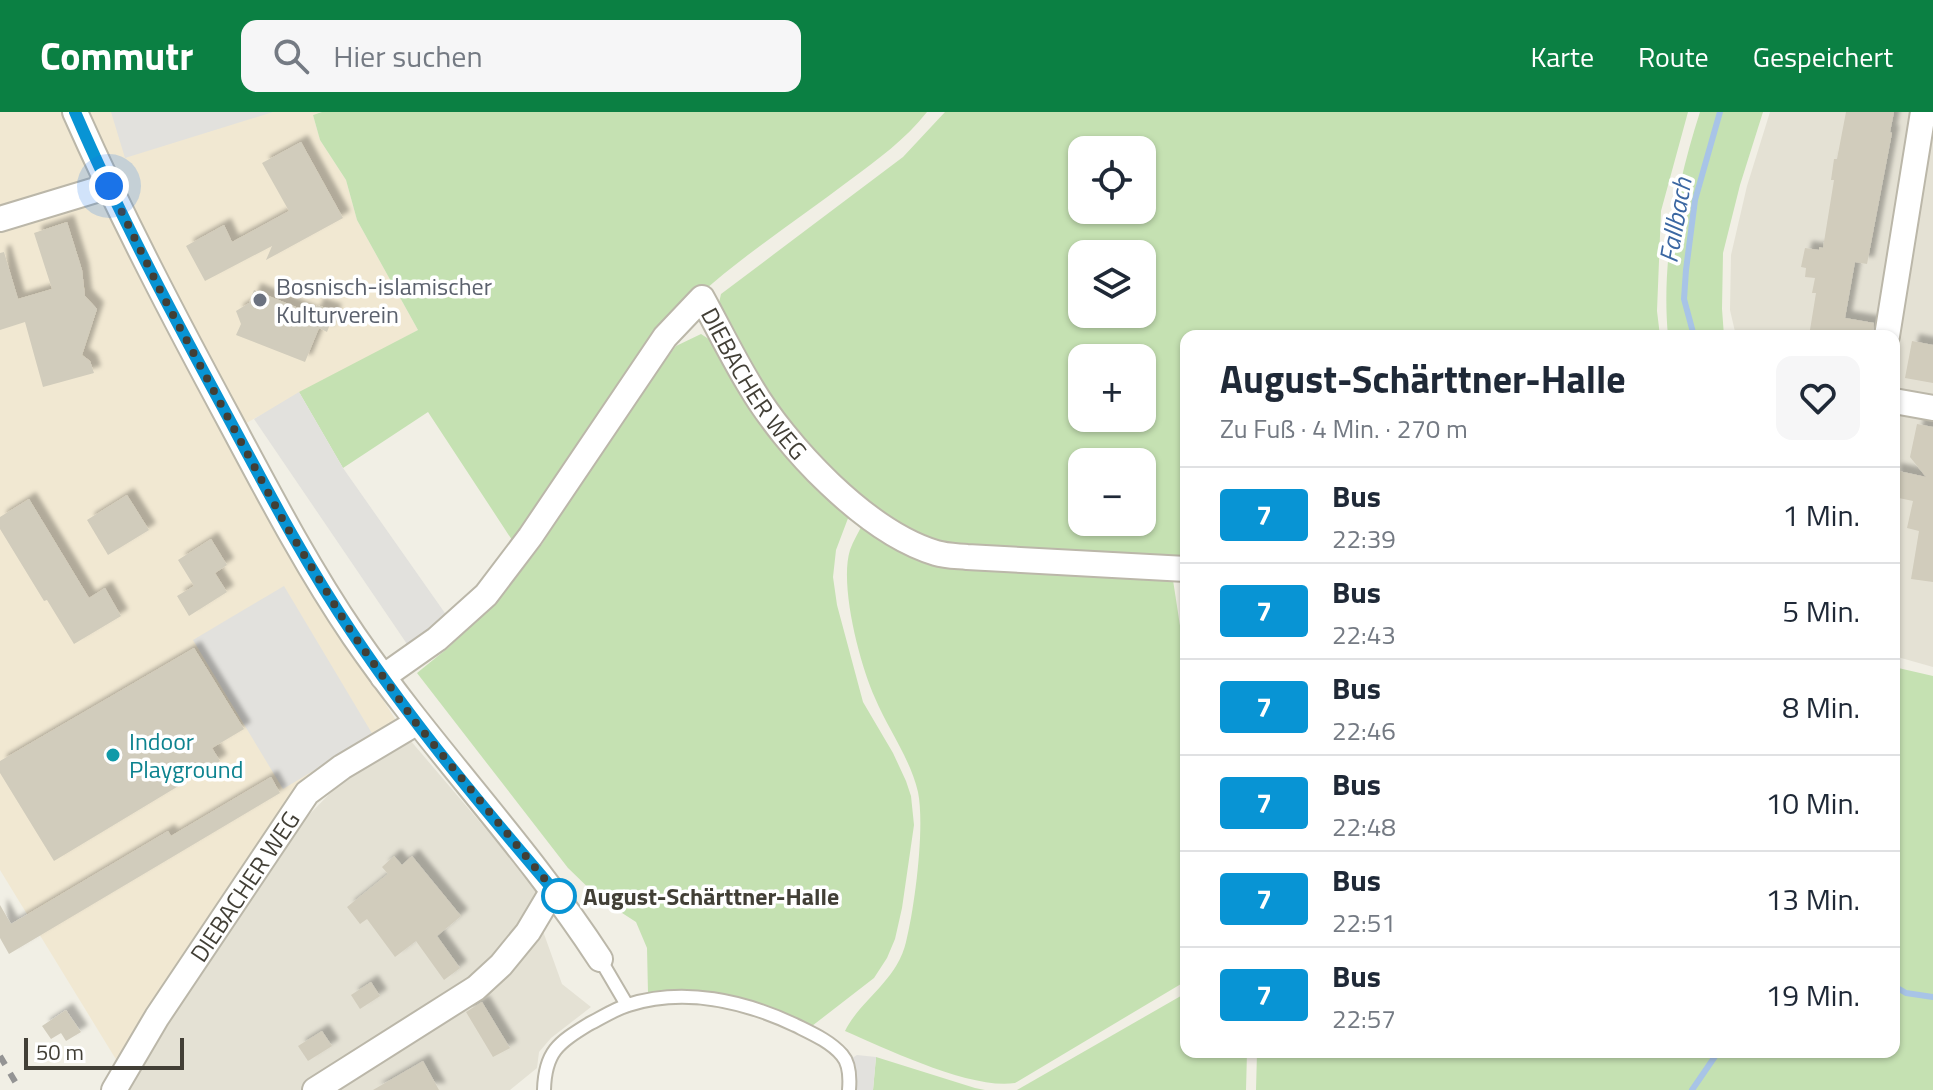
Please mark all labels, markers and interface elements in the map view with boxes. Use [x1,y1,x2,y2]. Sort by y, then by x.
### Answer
search box [241,20,801,92]
text: Commutr [40,27,193,85]
text: Hier suchen [333,33,483,79]
icon: search [269,34,313,78]
text: Karte [1530,35,1594,78]
text: Route [1638,35,1709,78]
text: Gespeichert [1753,35,1893,78]
map controls [1068,136,1156,536]
button: locate [1068,136,1156,224]
your location [89,166,129,206]
water label: Fallbach [1648,173,1702,266]
button: layers [1068,240,1156,328]
place label: Bosnisch-islamischer Kulturverein [276,268,492,332]
marker: Bosnisch-islamischer Kulturverein [251,291,269,309]
street label: DIEBACHER WEG [692,301,816,468]
button: + [1068,344,1156,432]
text: August-Schärttner-Halle [1220,350,1626,408]
button: heart [1776,356,1860,440]
text: Zu Fuß · 4 Min. · 270 m [1220,409,1468,448]
button: − [1068,448,1156,536]
text: Bus [1332,473,1381,519]
text: 1 Min. [1782,492,1860,538]
text: 7 [1256,493,1272,536]
text: 22:39 [1332,519,1396,558]
text: Bus [1332,569,1381,615]
text: 5 Min. [1782,588,1860,634]
text: 7 [1256,589,1272,632]
text: 22:43 [1332,615,1396,654]
text: Bus [1332,665,1381,711]
text: 8 Min. [1782,684,1860,730]
text: 7 [1256,685,1272,728]
text: 22:46 [1332,711,1396,750]
place label: Indoor Playground [129,723,243,787]
marker: Indoor Playground [104,746,122,764]
text: Bus [1332,761,1381,807]
text: 10 Min. [1765,780,1860,826]
text: 7 [1256,781,1272,824]
street label: DIEBACHER WEG [181,804,308,969]
text: 22:48 [1332,807,1396,846]
text: Bus [1332,857,1381,903]
text: 13 Min. [1765,876,1860,922]
text: 7 [1256,877,1272,920]
place label: August-Schärttner-Halle [583,878,839,914]
marker: August-Schärttner-Halle [542,879,576,913]
text: 22:51 [1332,903,1396,942]
text: Bus [1332,953,1381,999]
text: 19 Min. [1765,972,1860,1018]
text: 7 [1256,973,1272,1016]
text: 22:57 [1332,999,1396,1038]
scale bar [24,1034,184,1070]
text: 50 m [36,1035,84,1069]

